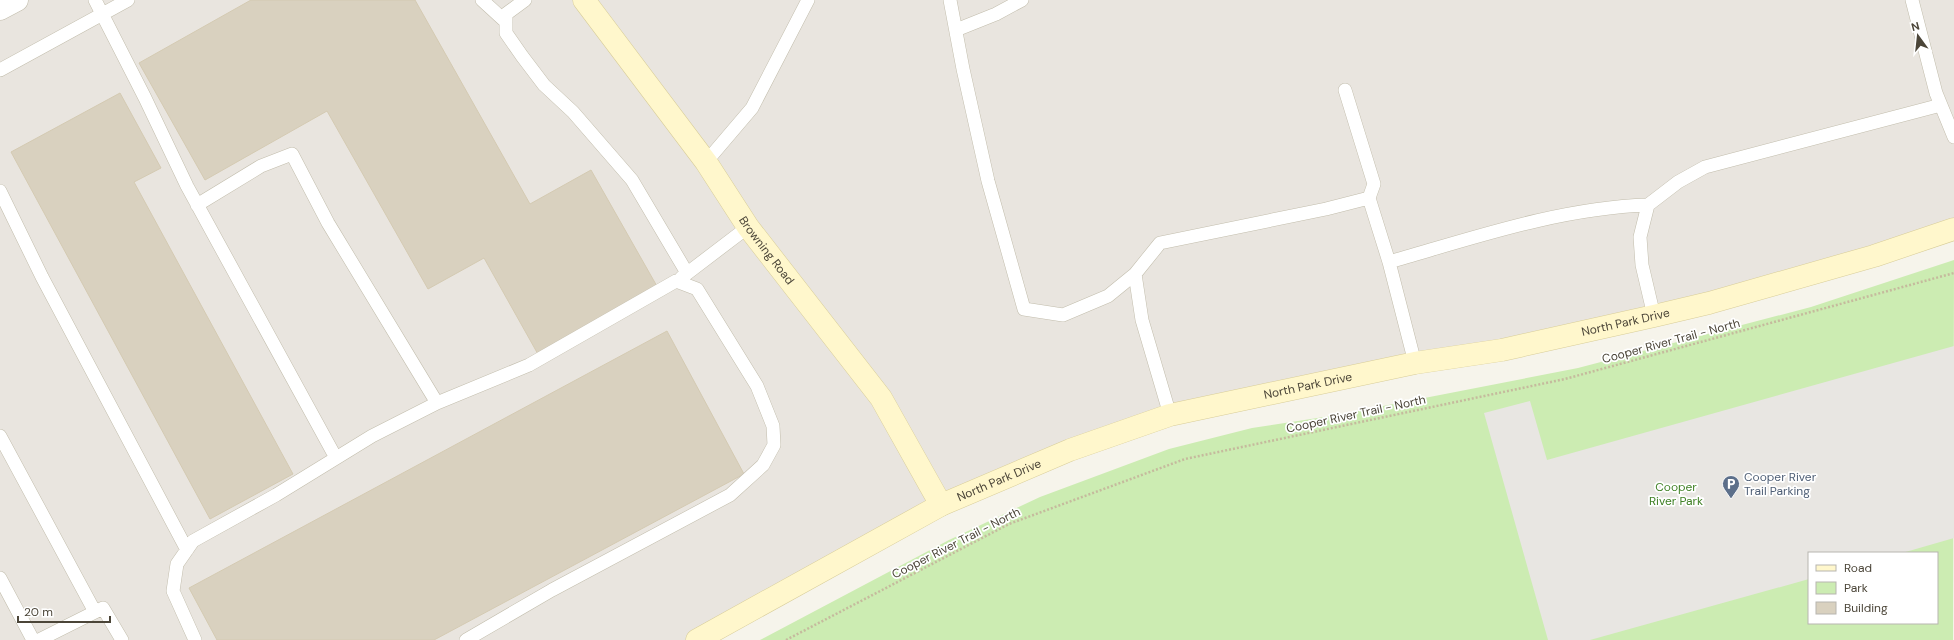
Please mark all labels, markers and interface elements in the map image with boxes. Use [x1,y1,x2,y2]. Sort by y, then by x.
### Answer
north arrow [1898,16,1938,56]
text: N [1910,19,1921,34]
street label: Browning Road [735,213,798,288]
street label: North Park Drive [1580,305,1671,340]
street label: Cooper River Trail - North [1600,315,1742,367]
street label: North Park Drive [1262,369,1354,403]
street label: Cooper River Trail - North [1285,391,1427,437]
street label: North Park Drive [955,455,1044,505]
place label: Cooper River Trail Parking [1744,469,1817,499]
parking icon: Cooper River Trail Parking [1721,474,1741,499]
park label: Cooper River Park [1649,479,1703,509]
street label: Cooper River Trail - North [889,504,1023,582]
legend [1808,552,1938,624]
text: Road [1844,560,1872,576]
text: Park [1844,580,1868,596]
scale bar [18,598,110,624]
text: Building [1844,600,1888,616]
text: 20 m [24,604,53,620]

